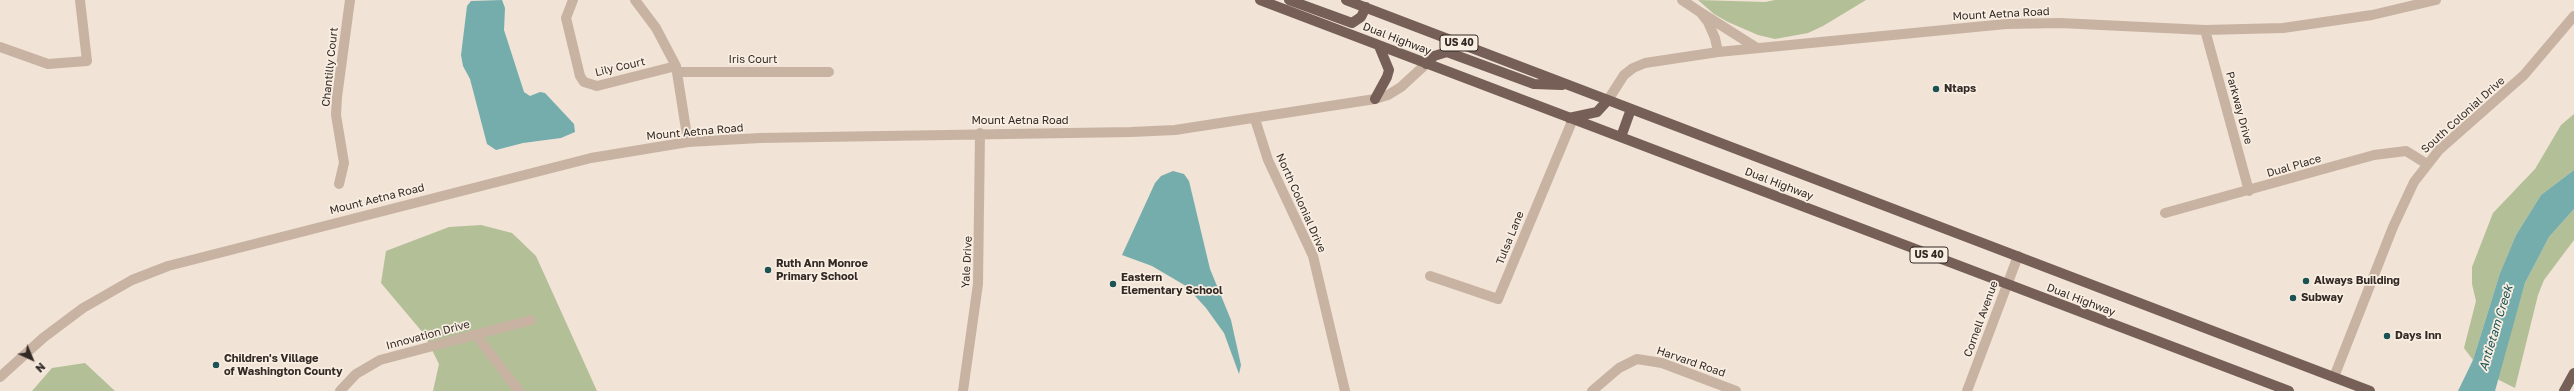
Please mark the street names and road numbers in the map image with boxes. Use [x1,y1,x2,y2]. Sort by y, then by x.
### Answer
street label: Mount Aetna Road [1952,5,2050,23]
street label: Dual Highway [1361,20,1433,58]
street label: Chantilly Court [319,27,341,107]
road number: US 40 [1440,35,1478,51]
street label: Iris Court [729,53,777,67]
street label: Lily Court [594,55,646,79]
street label: Parkway Drive [2223,70,2255,146]
street label: South Colonial Drive [2419,74,2507,156]
street label: Mount Aetna Road [971,114,1069,128]
street label: Mount Aetna Road [646,121,744,143]
street label: North Colonial Drive [1273,151,1329,255]
street label: Dual Place [2265,152,2323,180]
street label: Dual Highway [1743,165,1815,203]
street label: Mount Aetna Road [328,181,426,217]
street label: Tulsa Lane [1493,209,1527,267]
street label: Yale Drive [959,236,975,288]
road number: US 40 [1910,247,1948,263]
street label: Cornell Avenue [1961,279,2001,359]
street label: Dual Highway [2045,281,2117,319]
street label: Innovation Drive [385,317,471,353]
street label: Harvard Road [1655,344,1727,380]

